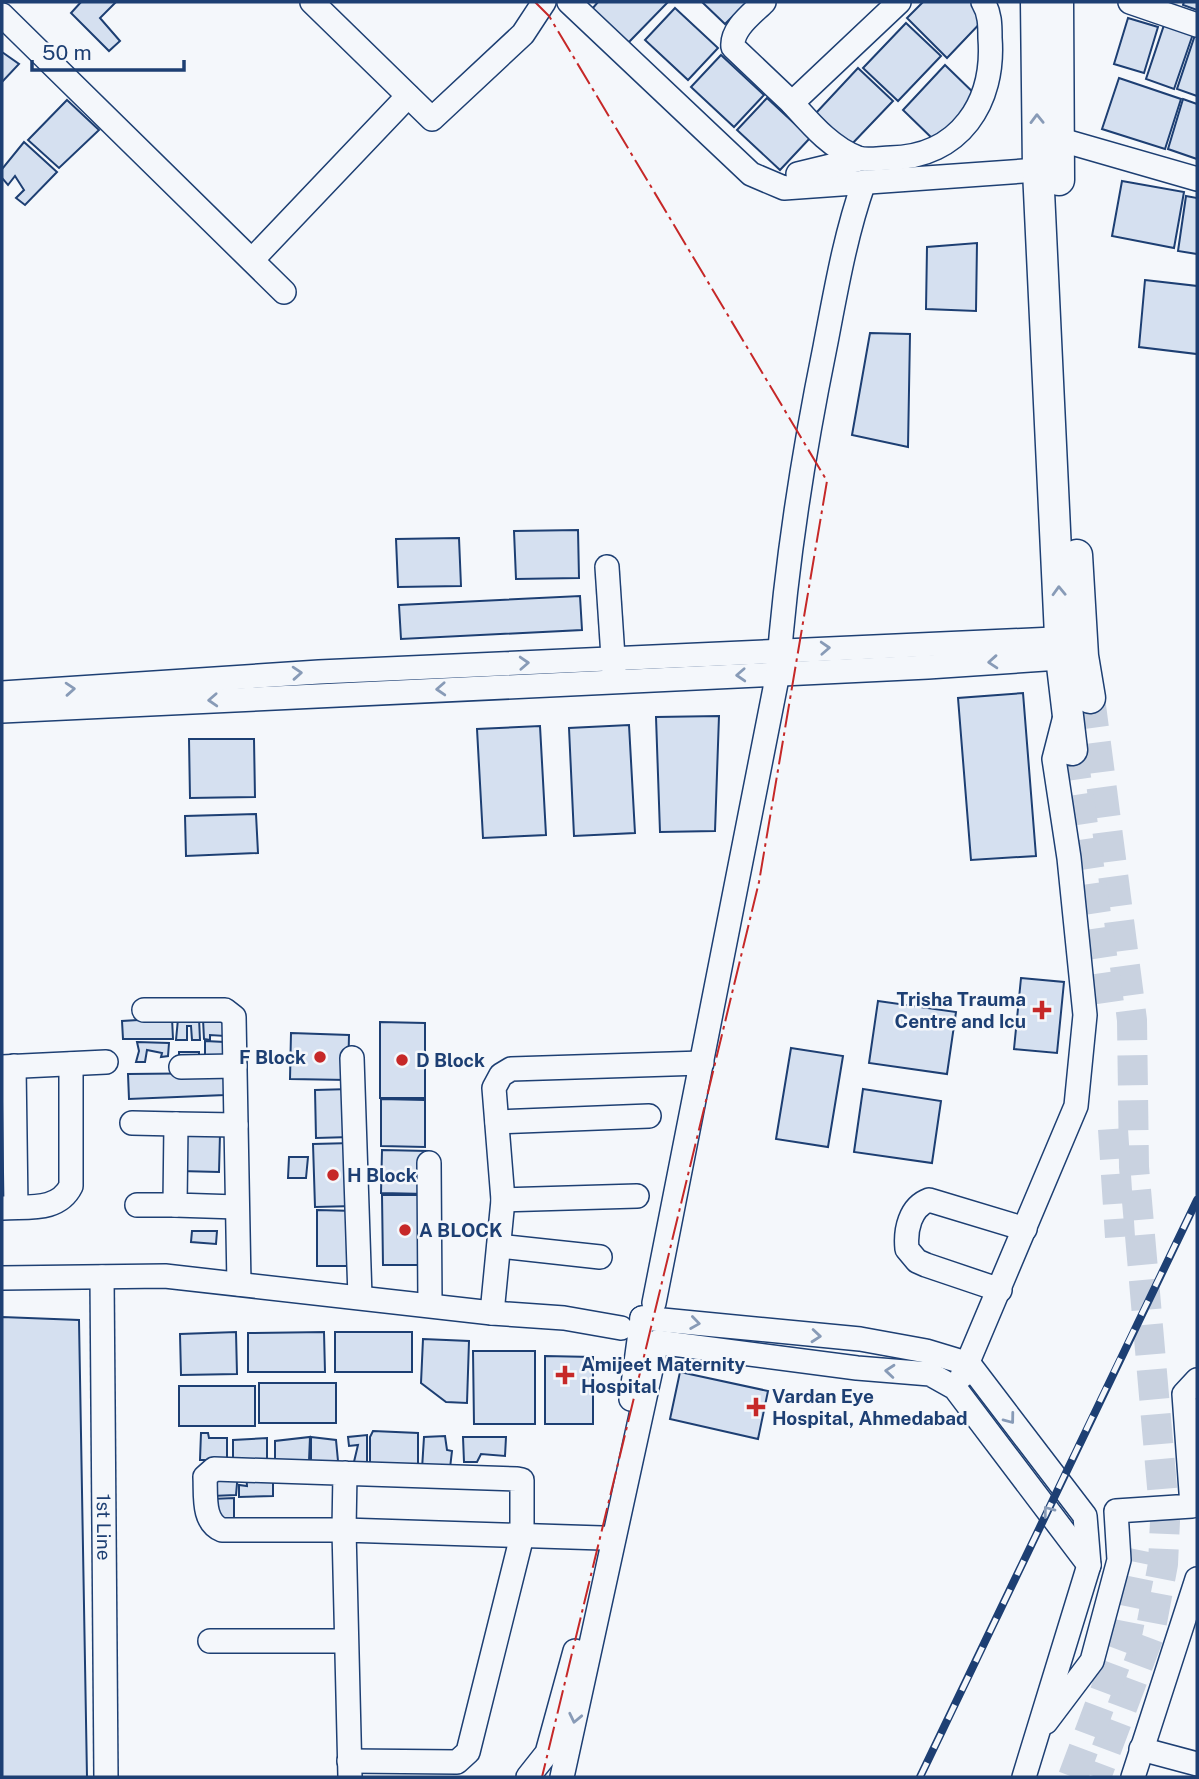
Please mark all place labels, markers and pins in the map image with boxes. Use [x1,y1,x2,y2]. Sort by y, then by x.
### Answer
place label: Trisha Trauma Centre and Icu [894,988,1026,1032]
marker: Trisha Trauma Centre and Icu [1032,1000,1052,1020]
place label: F Block [239,1046,306,1068]
marker: F Block [312,1049,328,1065]
place label: D Block [416,1049,485,1071]
marker: D Block [394,1052,410,1068]
place label: H Block [347,1164,417,1186]
marker: H Block [325,1167,341,1183]
place label: A BLOCK [419,1219,503,1241]
marker: A BLOCK [397,1222,413,1238]
place label: Amijeet Maternity Hospital [581,1353,746,1397]
marker: Amijeet Maternity Hospital [555,1365,575,1385]
place label: Vardan Eye Hospital, Ahmedabad [772,1385,968,1429]
marker: Vardan Eye Hospital, Ahmedabad [746,1397,766,1417]

